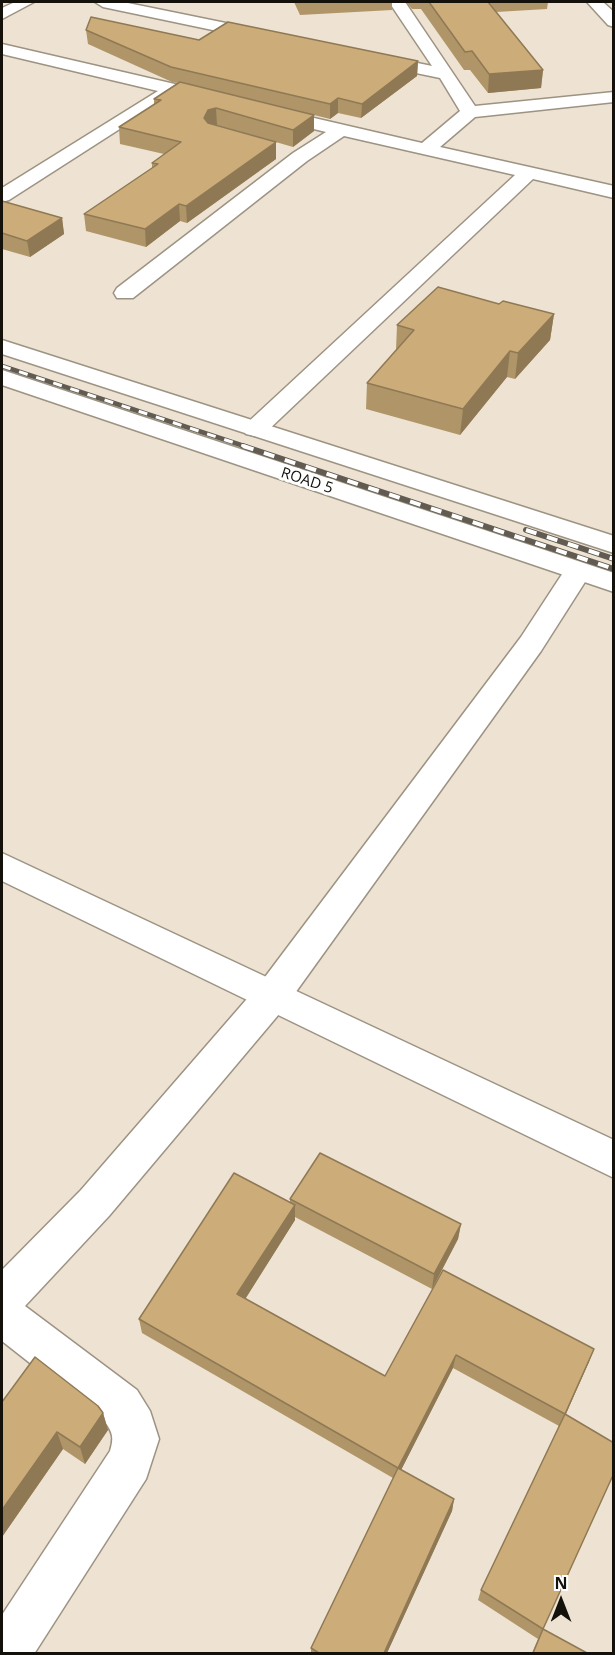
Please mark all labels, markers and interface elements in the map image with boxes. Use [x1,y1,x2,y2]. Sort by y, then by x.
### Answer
street label: ROAD 5 [279,464,335,498]
north arrow [531,1571,591,1631]
text: N [554,1572,568,1594]

